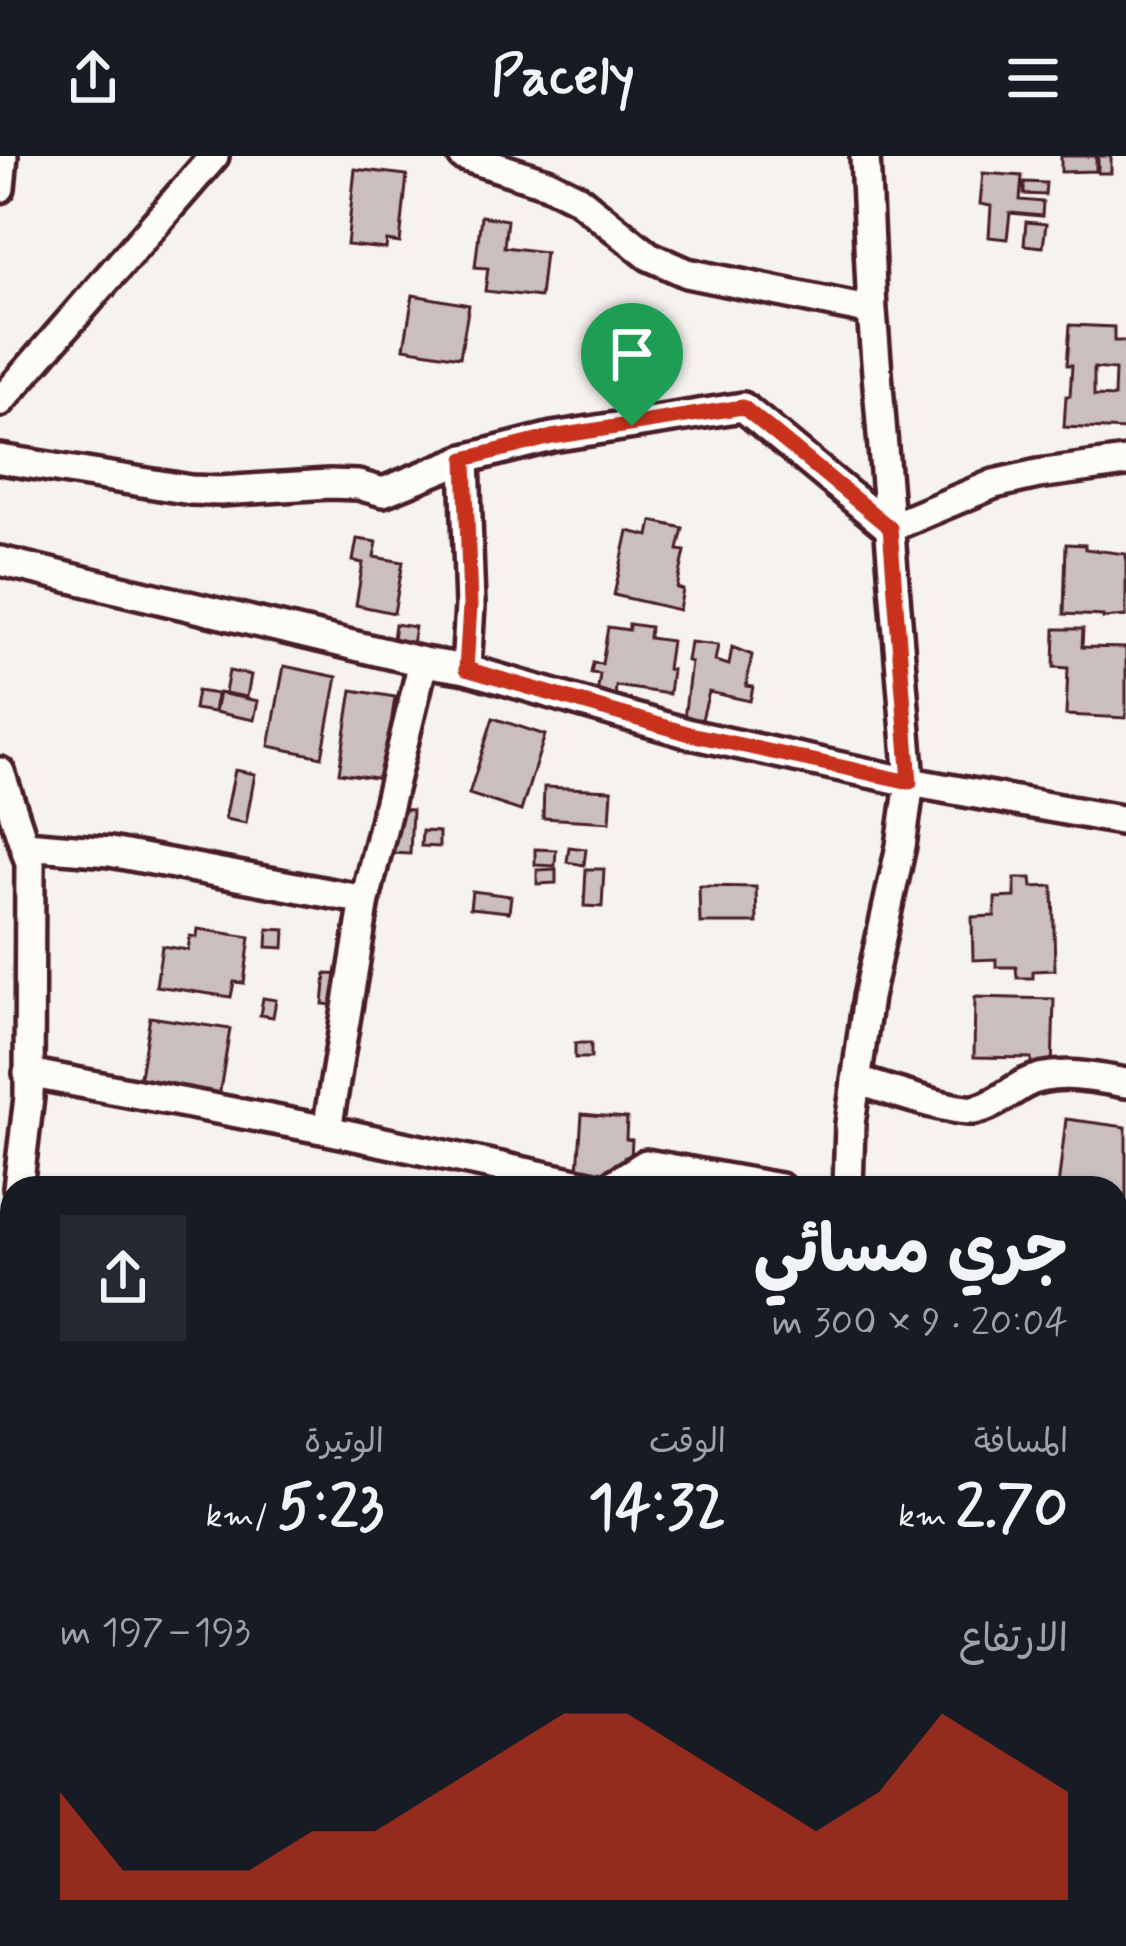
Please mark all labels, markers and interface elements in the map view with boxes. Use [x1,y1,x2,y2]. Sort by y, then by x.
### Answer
text: Pacely [491,43,635,114]
icon: share [60,45,126,111]
icon: menu [1000,45,1066,111]
pin [581,303,683,426]
icon: arrive [599,321,665,387]
text: جري مسائي [754,1210,1068,1296]
button: share [60,1215,186,1341]
text: 20:04 · 9 × 300 m [772,1298,1068,1349]
text: الوتيرة [304,1421,384,1465]
text: الوقت [649,1421,726,1465]
text: المسافة [974,1421,1068,1465]
text: 5:23 [277,1470,384,1549]
text: 14:32 [588,1470,726,1549]
text: 2.70 [955,1470,1068,1549]
text: /km [206,1495,277,1539]
text: km [898,1495,955,1539]
text: 193–197 m [60,1608,251,1659]
text: الارتفاع [959,1615,1068,1666]

